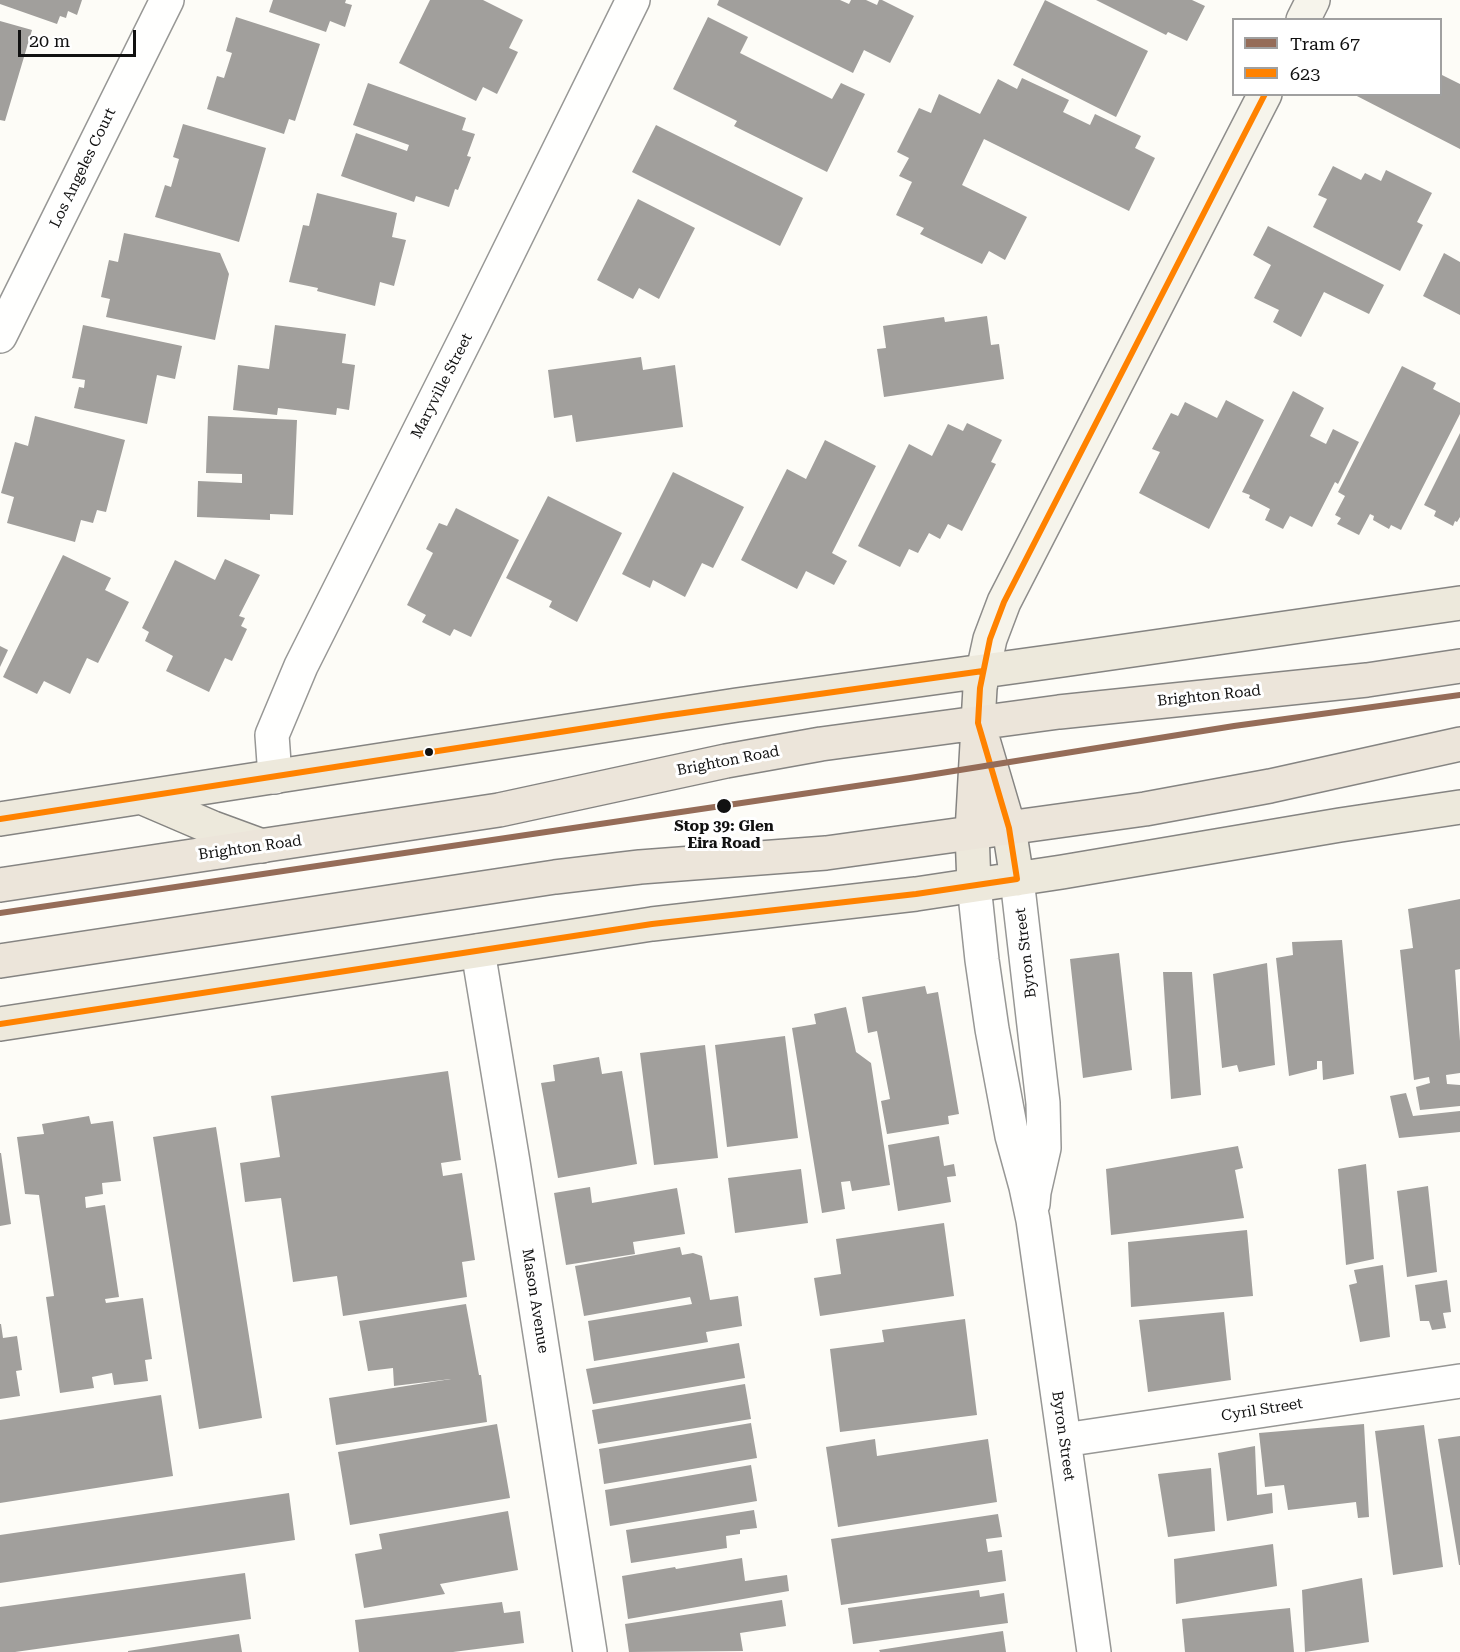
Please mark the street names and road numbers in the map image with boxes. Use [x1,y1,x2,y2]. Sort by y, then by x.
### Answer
street label: Los Angeles Court [46,105,120,231]
street label: Maryville Street [408,330,476,442]
street label: Brighton Road [1156,682,1262,710]
street label: Brighton Road [675,742,781,780]
street label: Brighton Road [197,832,303,864]
street label: Byron Street [1012,907,1040,999]
street label: Mason Avenue [518,1247,552,1355]
street label: Byron Street [1048,1390,1078,1482]
street label: Cyril Street [1220,1395,1304,1425]

